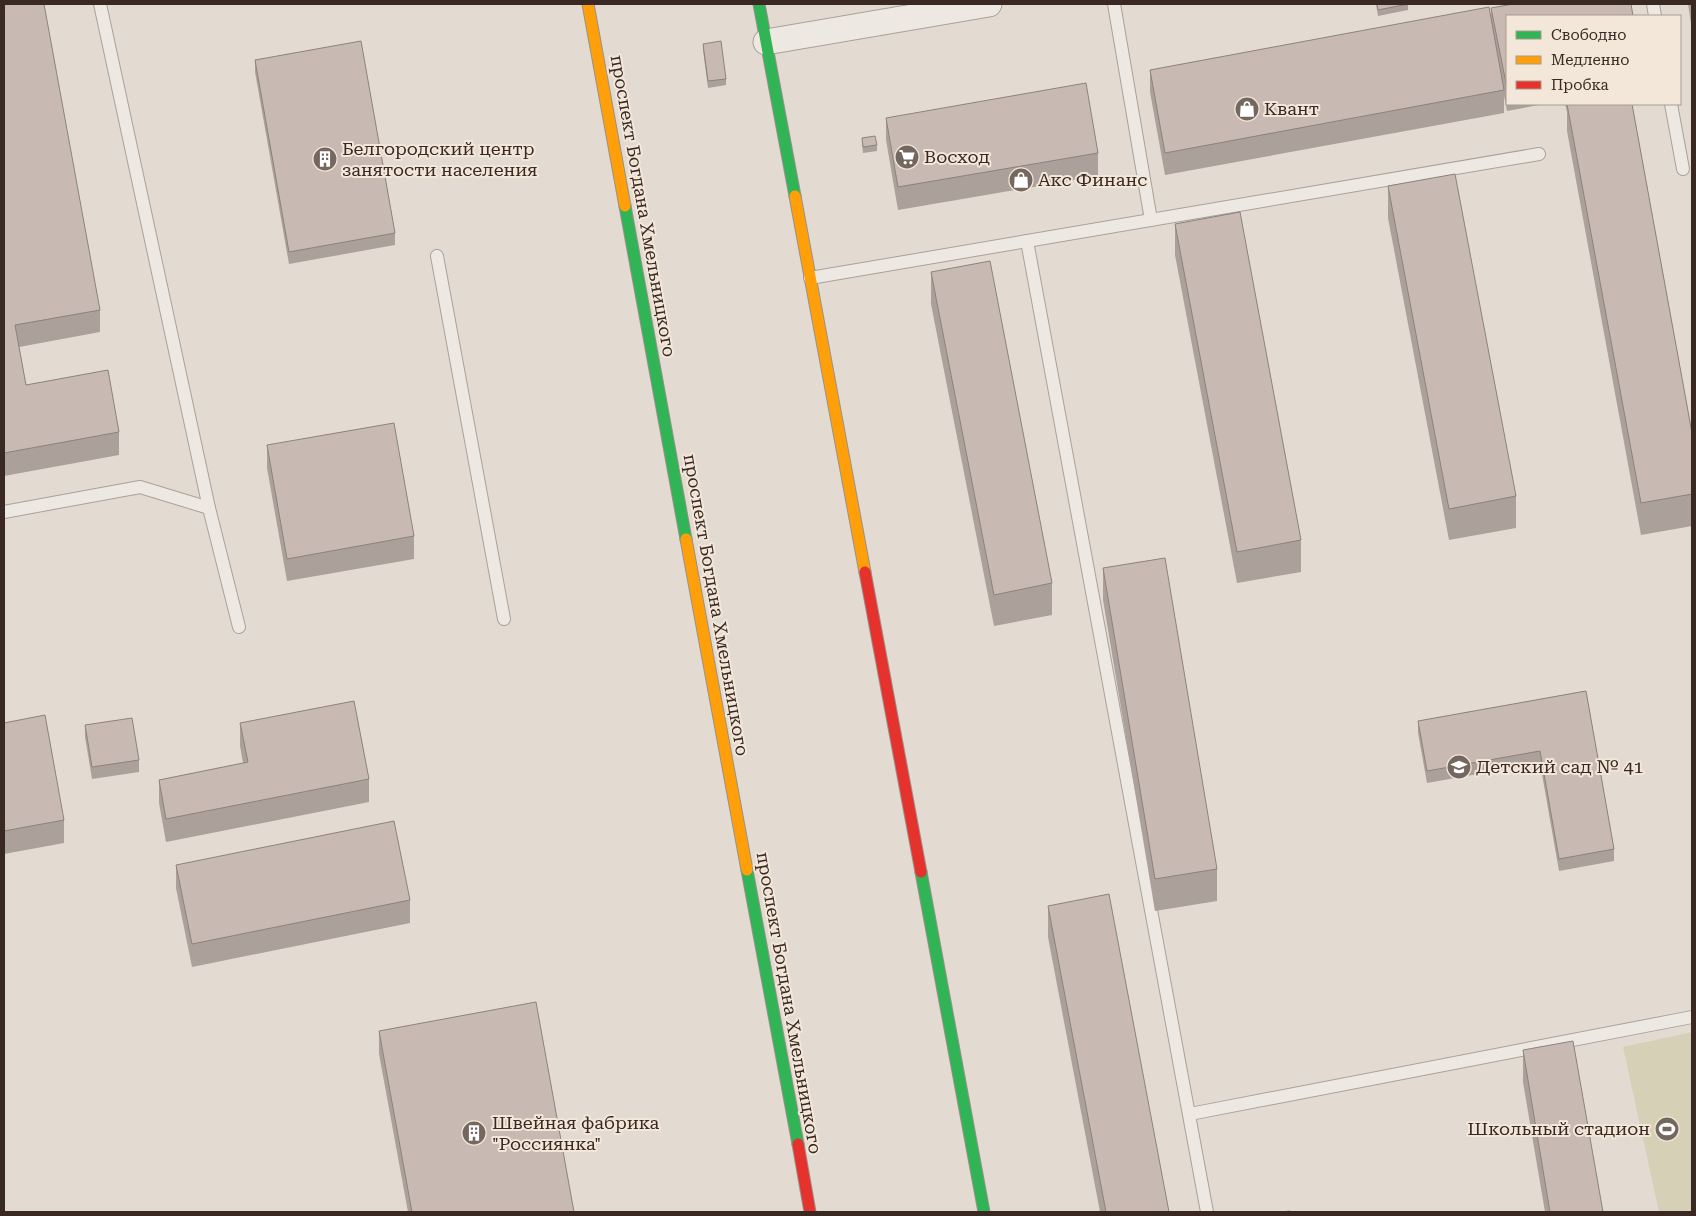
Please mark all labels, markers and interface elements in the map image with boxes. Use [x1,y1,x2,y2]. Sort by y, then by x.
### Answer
legend [1506,15,1681,105]
text: Свободно [1551,26,1626,44]
text: Медленно [1551,51,1630,69]
street label: проспект Богдана Хмельницкого [607,53,680,359]
text: Пробка [1551,76,1609,94]
shop icon: Квант [1234,96,1260,122]
place label: Квант [1264,98,1319,119]
place label: Белгородский центр занятости населения [342,138,538,180]
supermarket icon: Восход [894,144,920,170]
building icon: Белгородский центр занятости населения [312,146,338,172]
place label: Восход [924,146,990,167]
shop icon: Акс Финанс [1008,167,1034,193]
place label: Акс Финанс [1038,169,1147,190]
street label: проспект Богдана Хмельницкого [680,452,753,758]
school or university icon: Детский сад № 41 [1446,754,1472,780]
place label: Детский сад № 41 [1476,756,1644,777]
street label: проспект Богдана Хмельницкого [753,850,826,1156]
place label: Швейная фабрика "Россиянка" [492,1112,660,1154]
sports icon: Школьный стадион [1654,1116,1680,1142]
place label: Школьный стадион [1468,1118,1650,1139]
building icon: Швейная фабрика "Россиянка" [461,1120,487,1146]

